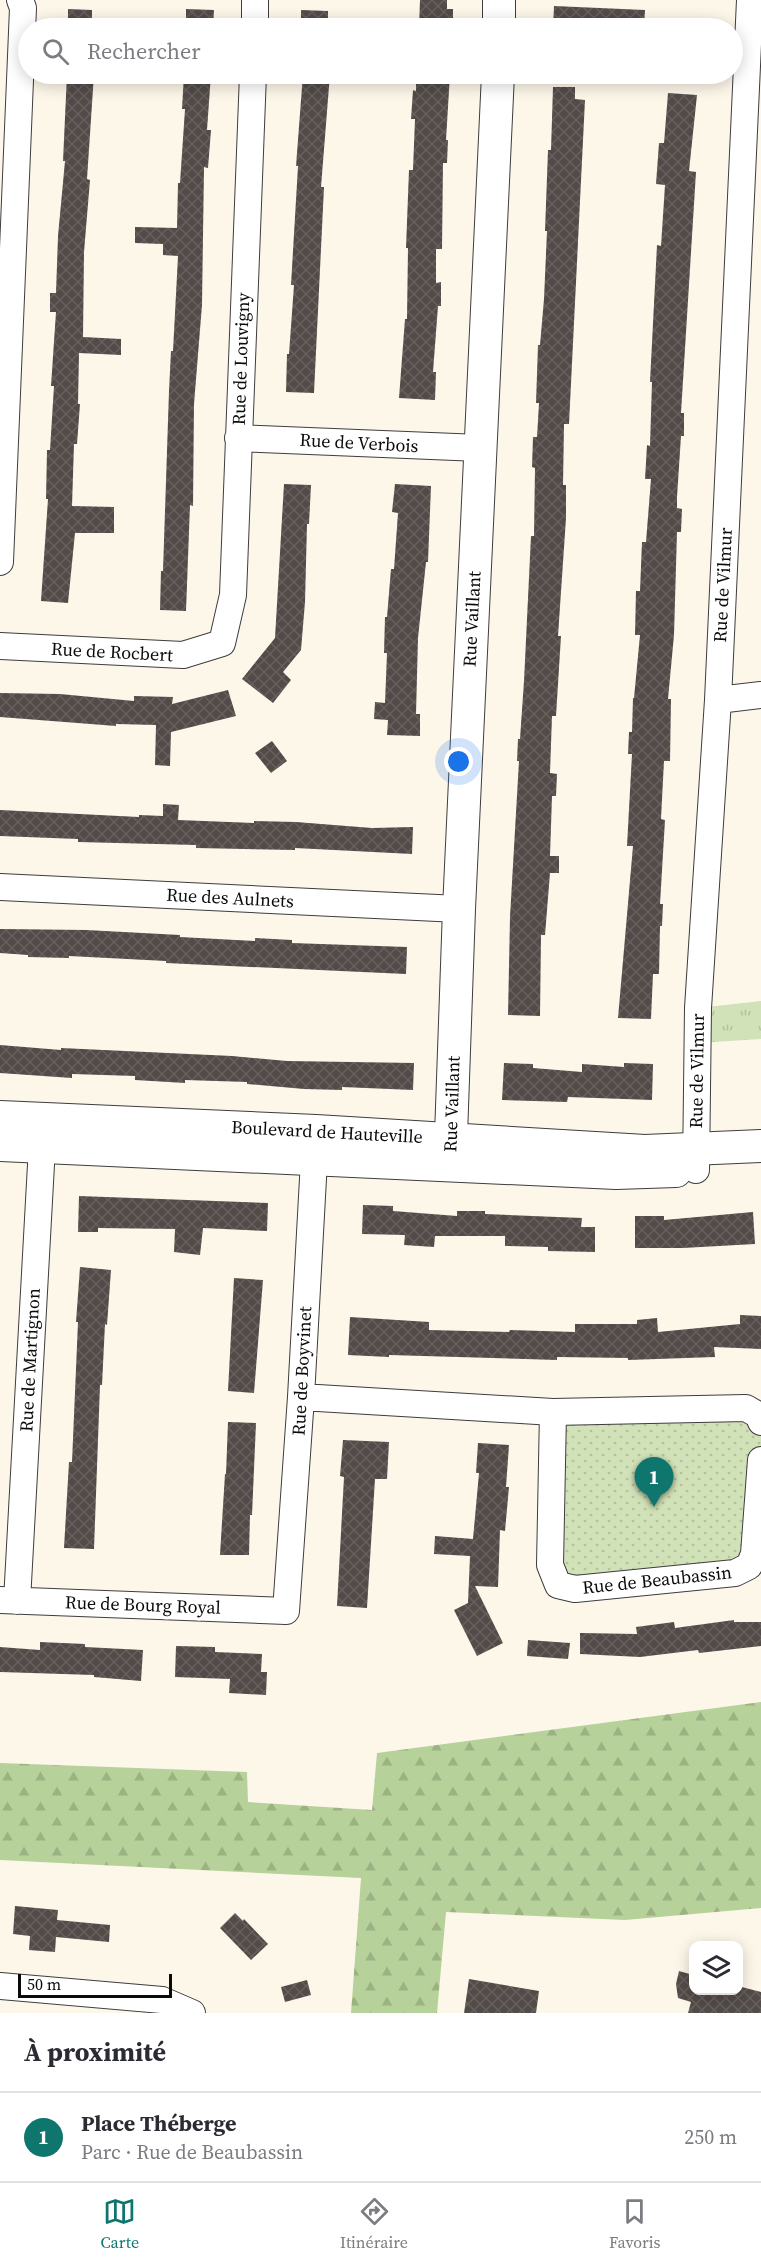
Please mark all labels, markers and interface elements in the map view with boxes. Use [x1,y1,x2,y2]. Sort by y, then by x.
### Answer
search box [18,18,743,84]
icon: search [39,35,72,68]
text: Rechercher [87,36,201,66]
street label: Rue de Louvigny [226,291,255,426]
street label: Rue de Verbois [299,427,419,458]
street label: Rue de Vilmur [707,527,738,643]
street label: Rue Vaillant [457,570,487,668]
street label: Rue de Rocbert [50,636,174,667]
your location [444,747,473,776]
street label: Rue des Aulnets [166,882,295,913]
street label: Rue de Vilmur [683,1013,710,1129]
street label: Rue Vaillant [437,1055,466,1152]
street label: Boulevard de Hauteville [231,1114,423,1149]
street label: Rue de Martignon [13,1287,46,1432]
street label: Rue de Boyvinet [286,1305,317,1436]
pin: 1 [634,1458,674,1507]
street label: Rue de Beaubassin [581,1559,733,1600]
street label: Rue de Bourg Royal [65,1589,221,1620]
map controls [689,1941,743,1995]
button: layers [689,1941,743,1995]
scale bar [18,1971,172,1998]
text: 50 m [27,1973,61,1995]
text: À proximité [24,2034,166,2070]
text: Place Théberge [81,2108,236,2138]
text: 1 [38,2123,49,2151]
text: 250 m [684,2123,737,2151]
text: Parc · Rue de Beaubassin [81,2138,303,2166]
tab: Carte [101,2195,139,2253]
tab: Itinéraire [340,2195,408,2253]
tab: Favoris [609,2195,660,2253]

